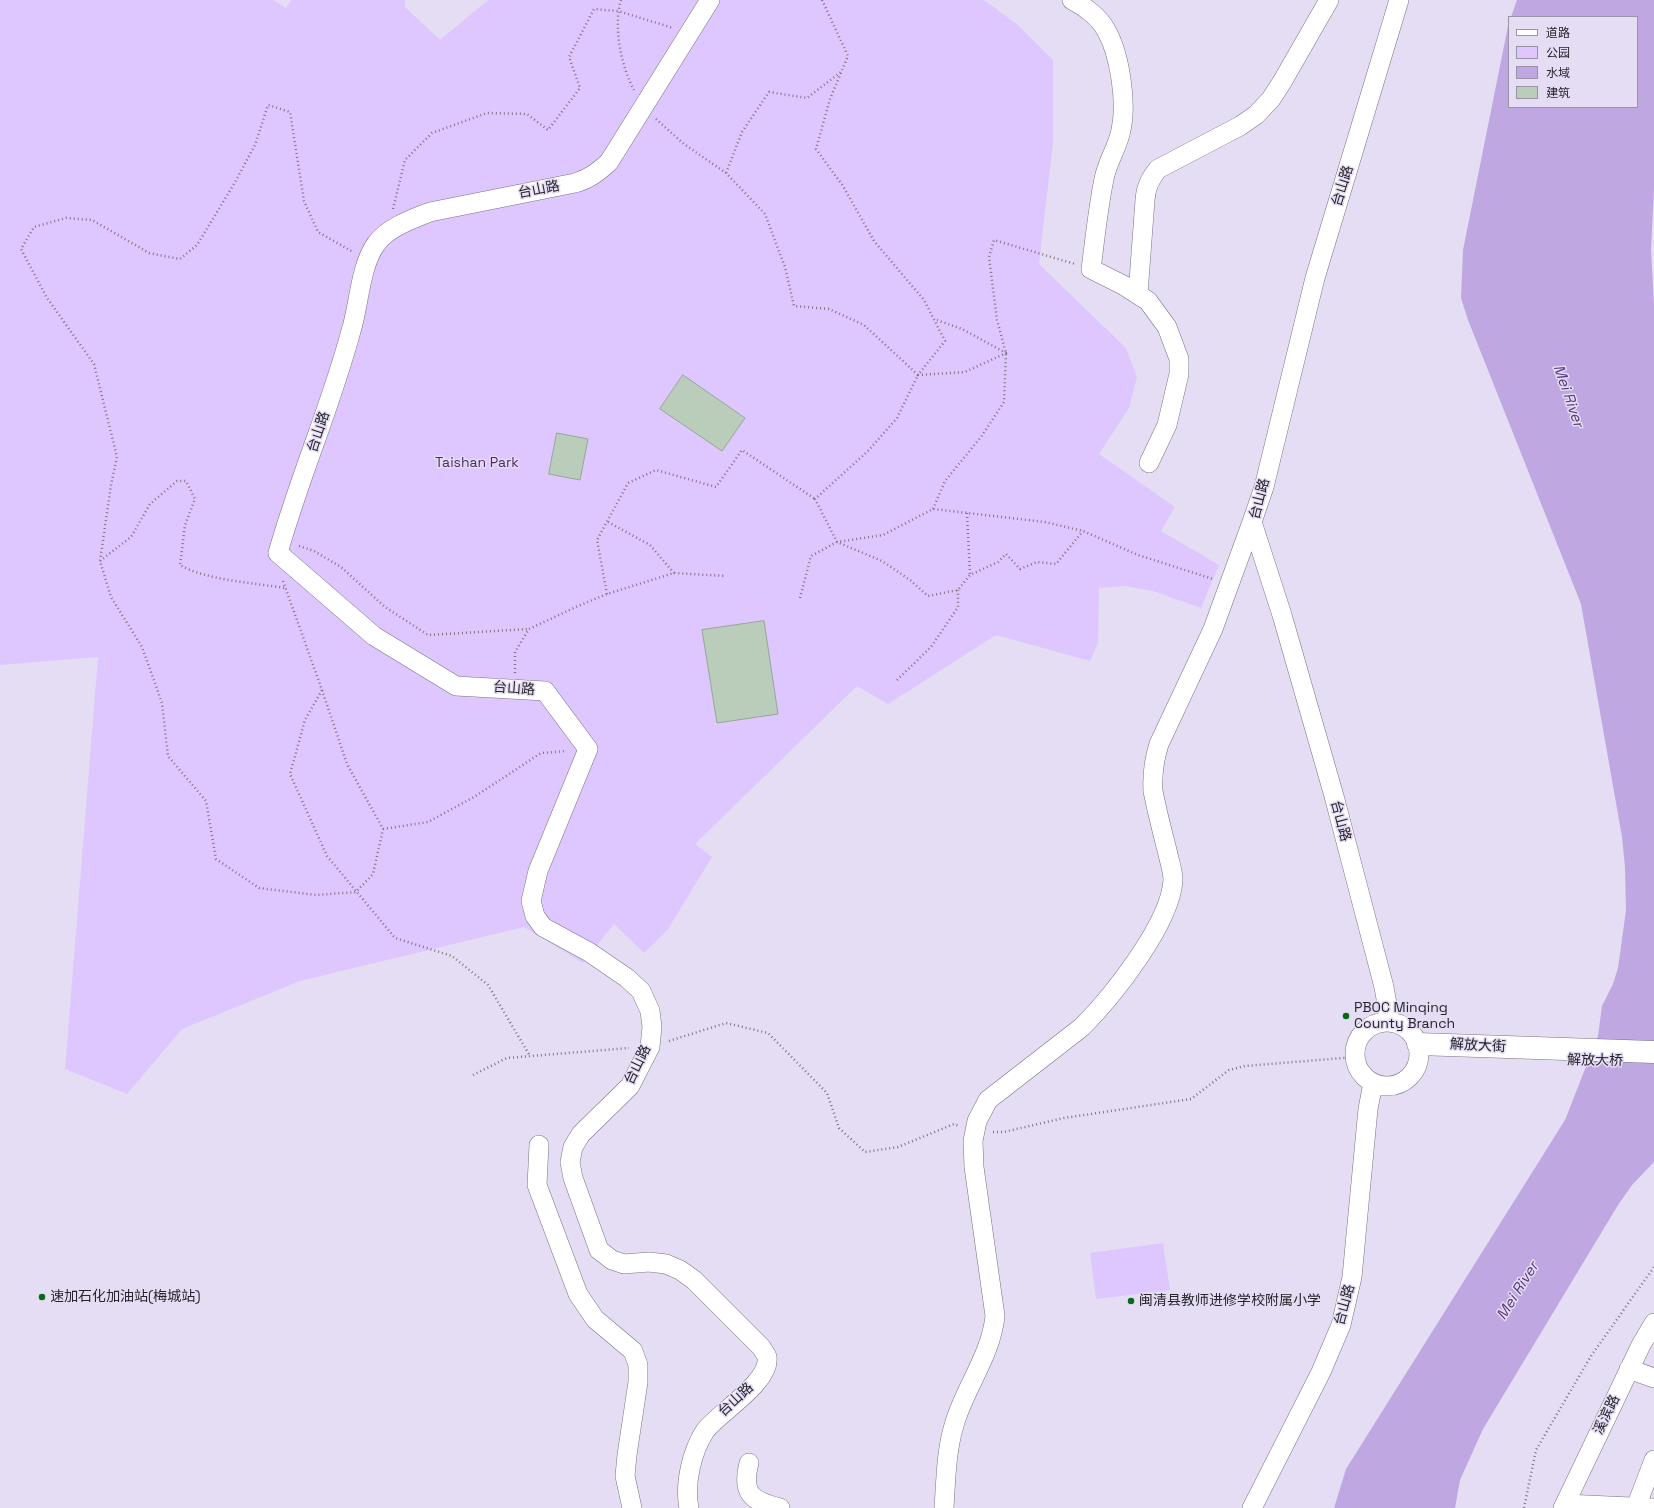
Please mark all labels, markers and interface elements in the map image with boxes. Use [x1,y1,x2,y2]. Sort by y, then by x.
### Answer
legend [1508,16,1638,108]
text: 道路 [1546,25,1570,41]
text: 公园 [1546,45,1570,61]
text: 水域 [1546,65,1570,81]
text: 建筑 [1546,85,1570,101]
street label: 台山路 [1329,163,1357,209]
street label: 台山路 [517,178,561,202]
water label: Mei River [1549,362,1587,430]
street label: 台山路 [305,409,333,455]
park label: Taishan Park [435,455,519,471]
street label: 台山路 [1247,477,1273,521]
street label: 台山路 [492,679,536,699]
street label: 台山路 [1326,799,1354,843]
place label: PBOC Minqing County Branch [1354,1000,1455,1032]
marker: PBOC Minqing County Branch [1341,1011,1351,1021]
street label: 解放大街 [1450,1036,1506,1056]
street label: 台山路 [621,1042,655,1088]
street label: 解放大桥 [1567,1052,1623,1070]
water label: Mei River [1493,1259,1543,1323]
street label: 台山路 [1331,1283,1359,1327]
place label: 速加石化加油站(梅城站) [50,1289,201,1305]
marker: 速加石化加油站(梅城站) [37,1292,47,1302]
place label: 闽清县教师进修学校附属小学 [1139,1293,1321,1309]
marker: 闽清县教师进修学校附属小学 [1126,1296,1136,1306]
street label: 台山路 [715,1380,757,1420]
street label: 溪滨路 [1590,1392,1624,1438]

